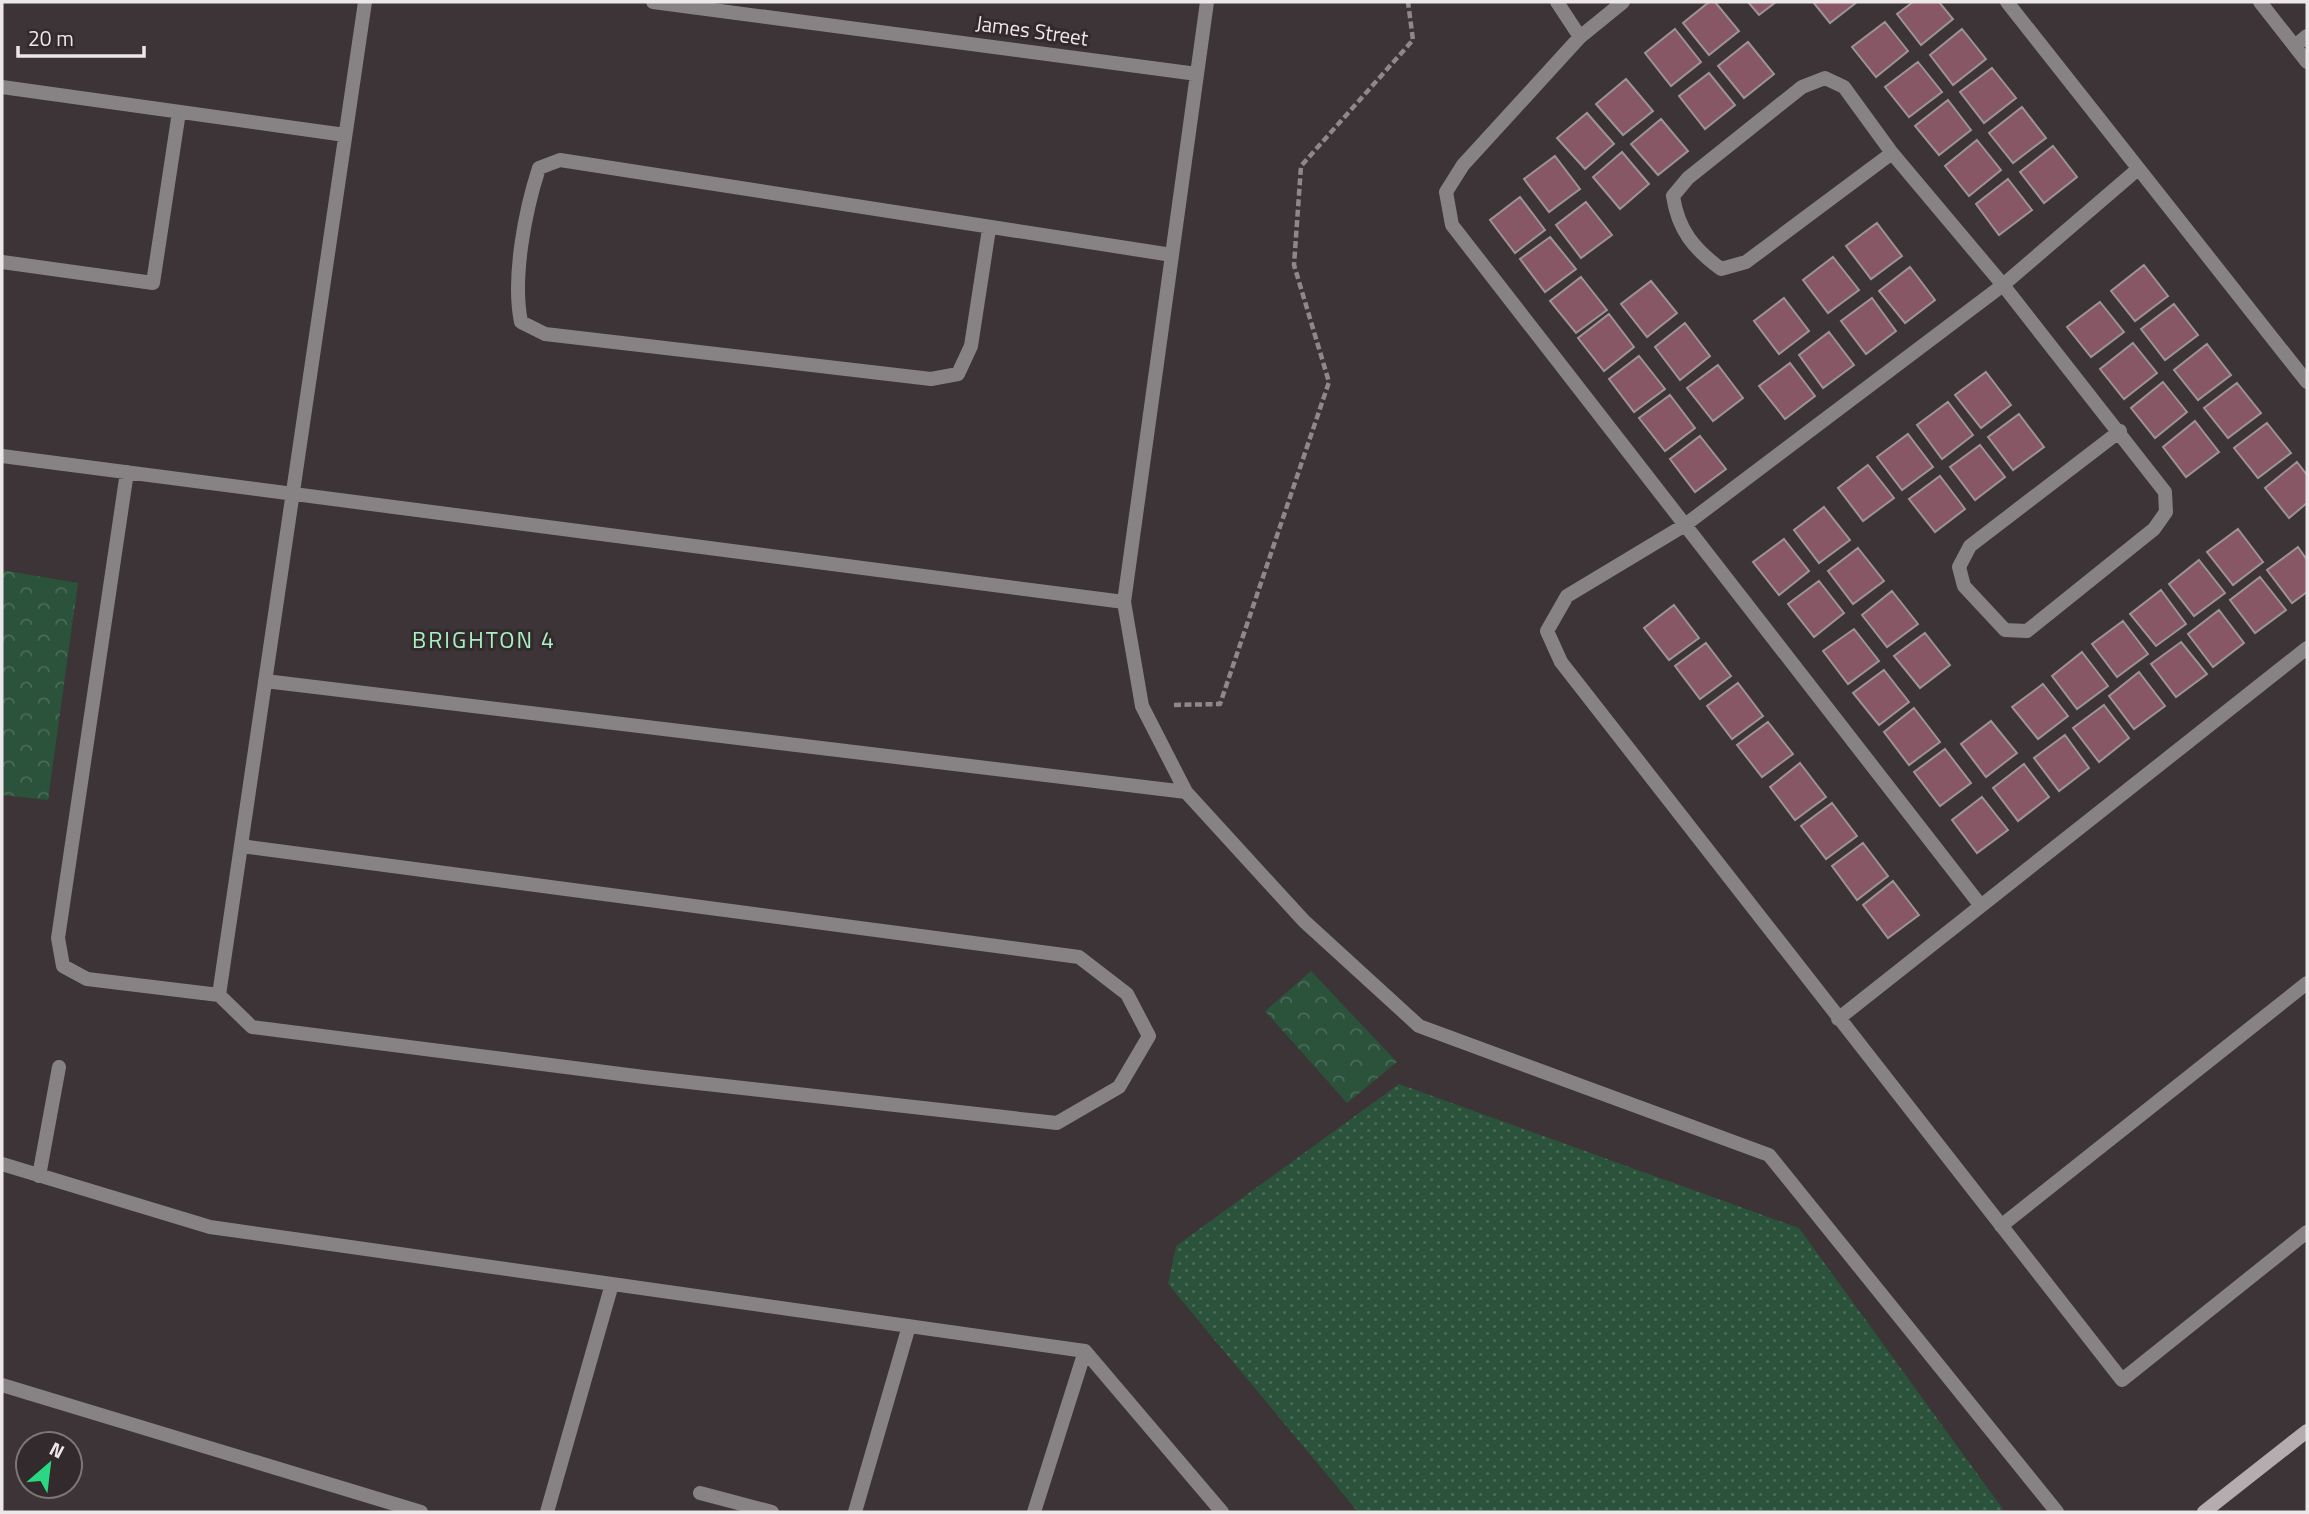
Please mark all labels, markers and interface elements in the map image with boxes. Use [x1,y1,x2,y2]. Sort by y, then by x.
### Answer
street label: James Street [974,6,1091,54]
scale bar [18,14,144,58]
text: 20 m [28,22,74,54]
district label: BRIGHTON 4 [412,622,556,657]
north arrow [14,1430,84,1500]
text: N [45,1434,70,1465]

